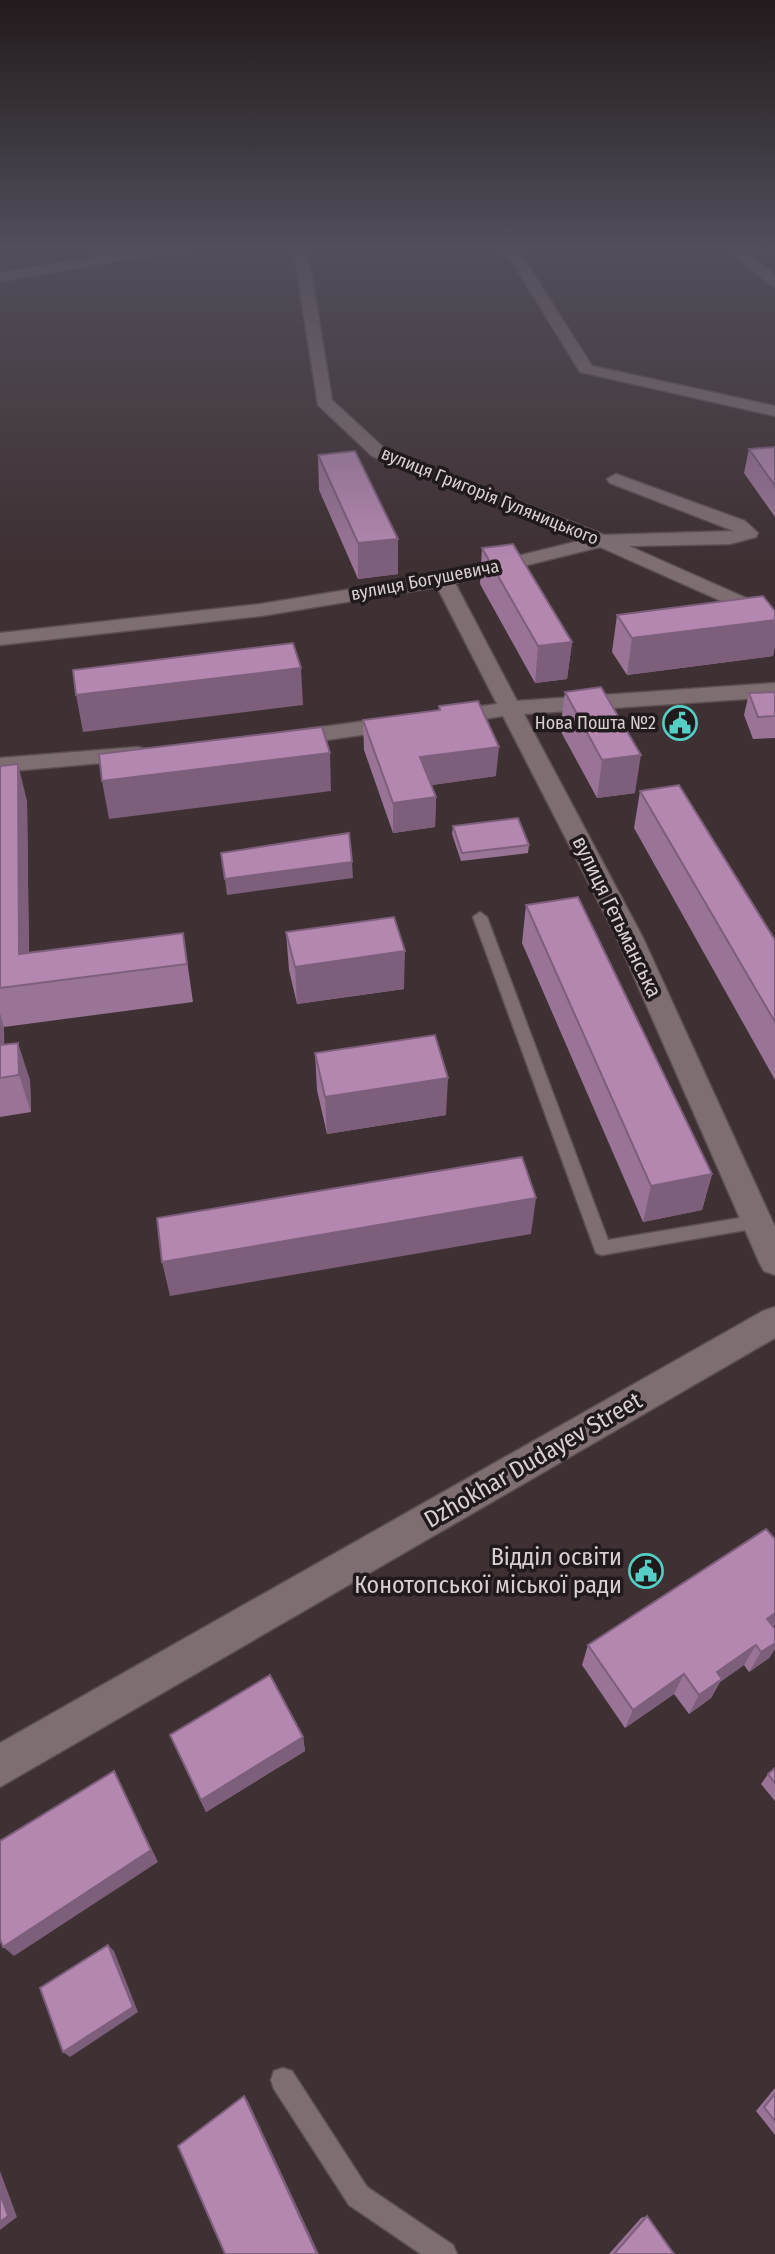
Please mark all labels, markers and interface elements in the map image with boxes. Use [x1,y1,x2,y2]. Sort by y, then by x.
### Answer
street label: вулиця Григорія Гуляницького [378,442,602,550]
street label: вулиця Богушевича [349,555,501,605]
public building icon: Нова Пошта №2 [661,704,699,742]
place label: Нова Пошта №2 [535,712,656,734]
street label: вулиця Гетьманська [567,832,667,1002]
street label: Dzhokhar Dudayev Street [419,1386,647,1534]
place label: Відділ освіти Конотопської міської ради [354,1543,622,1599]
public building icon: Відділ освіти Конотопської міської ради [627,1552,665,1590]

